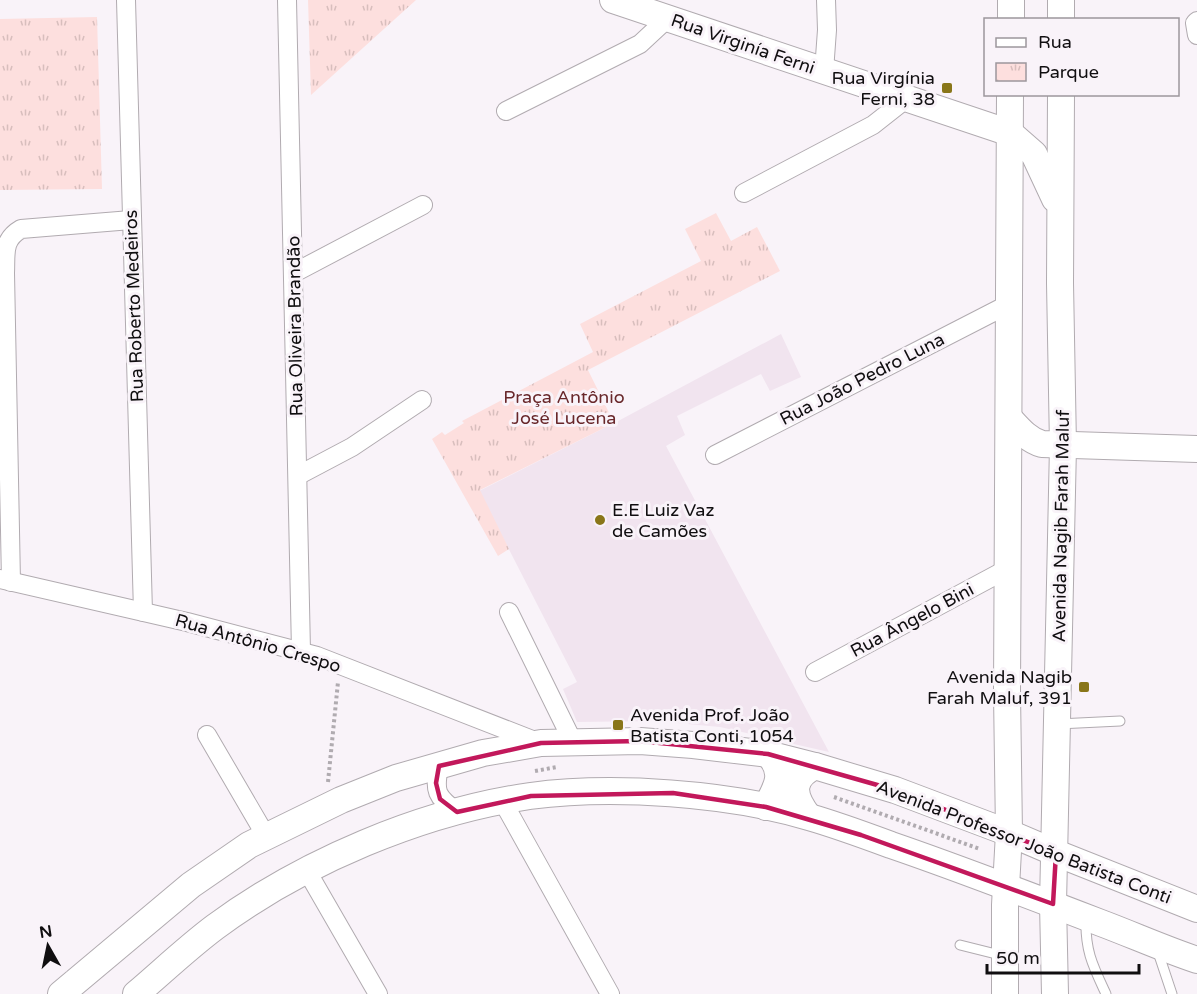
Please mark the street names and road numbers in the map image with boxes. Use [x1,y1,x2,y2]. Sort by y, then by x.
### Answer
street label: Rua Virginía Ferni [668,9,818,79]
street label: Rua Roberto Medeiros [120,209,148,403]
street label: Rua Oliveira Brandão [282,236,308,416]
street label: Rua João Pedro Luna [776,328,948,430]
street label: Avenida Nagib Farah Maluf [1048,409,1074,642]
street label: Rua Ângelo Bini [846,578,978,662]
street label: Rua Antônio Crespo [173,609,344,677]
street label: Avenida Professor João Batista Conti [873,775,1175,909]

